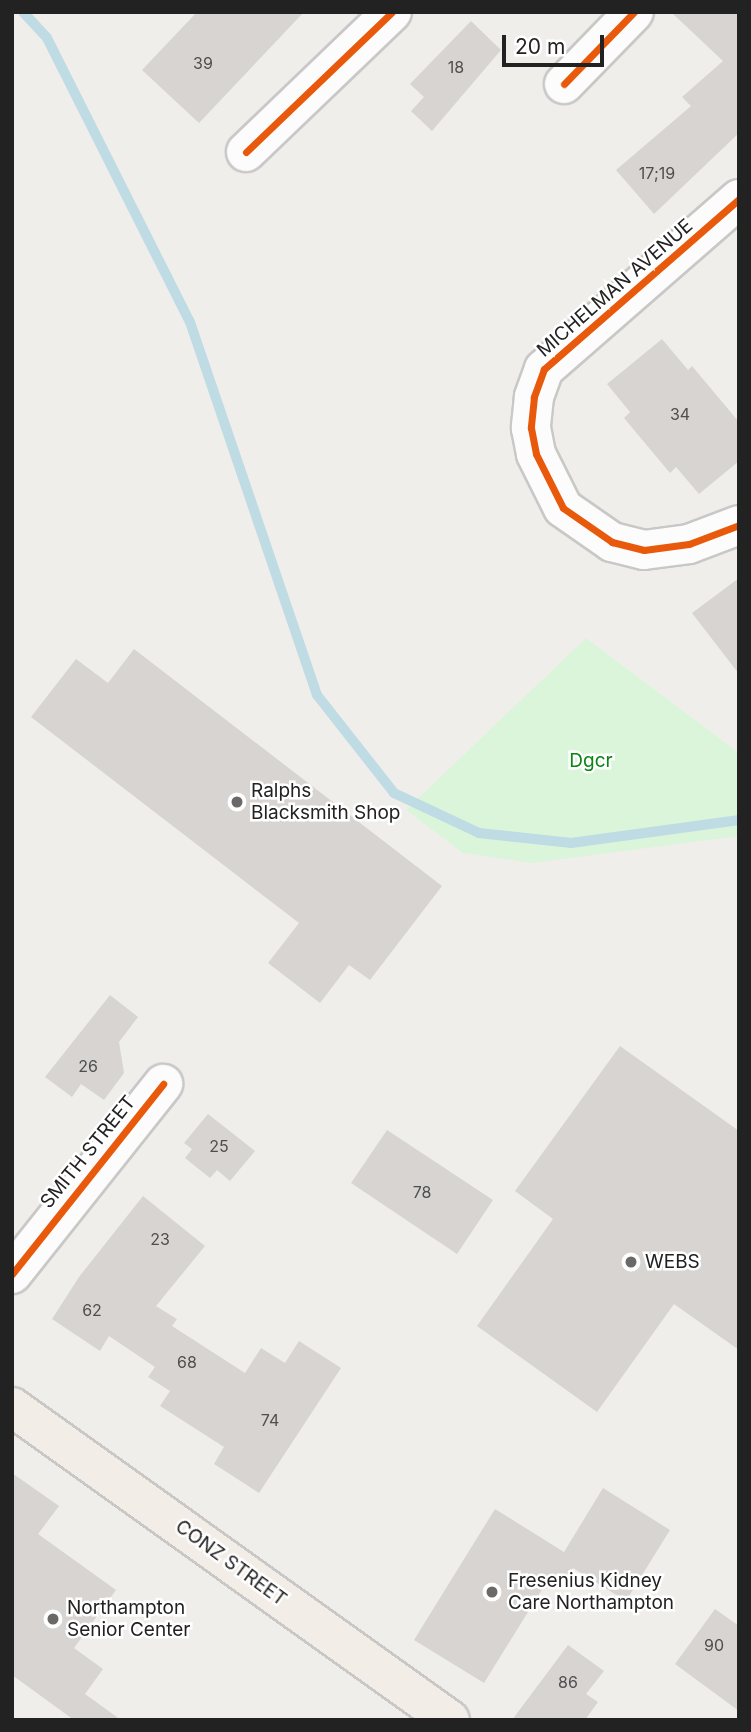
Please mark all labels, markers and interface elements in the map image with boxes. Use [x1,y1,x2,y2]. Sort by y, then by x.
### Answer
scale bar [506,21,608,65]
text: 20 m [515,34,565,59]
house number: 39 [193,53,213,73]
house number: 18 [448,57,464,77]
house number: 17;19 [639,163,675,183]
street label: MICHELMAN AVENUE [533,214,697,362]
house number: 34 [670,404,690,424]
park label: Dgcr [569,750,613,772]
place label: Ralphs Blacksmith Shop [251,780,401,824]
marker: Ralphs Blacksmith Shop [229,794,245,810]
house number: 26 [78,1056,98,1076]
street label: SMITH STREET [36,1091,140,1213]
house number: 25 [209,1136,229,1156]
house number: 78 [413,1182,431,1202]
house number: 23 [150,1229,170,1249]
place label: WEBS [645,1251,700,1273]
marker: WEBS [623,1254,639,1270]
house number: 62 [82,1300,102,1320]
house number: 68 [177,1352,197,1372]
house number: 74 [261,1410,279,1430]
street label: CONZ STREET [171,1515,291,1611]
place label: Fresenius Kidney Care Northampton [508,1570,674,1614]
marker: Fresenius Kidney Care Northampton [482,1582,502,1602]
place label: Northampton Senior Center [67,1597,190,1641]
marker: Northampton Senior Center [45,1611,61,1627]
house number: 90 [704,1635,724,1655]
house number: 86 [558,1672,578,1692]

